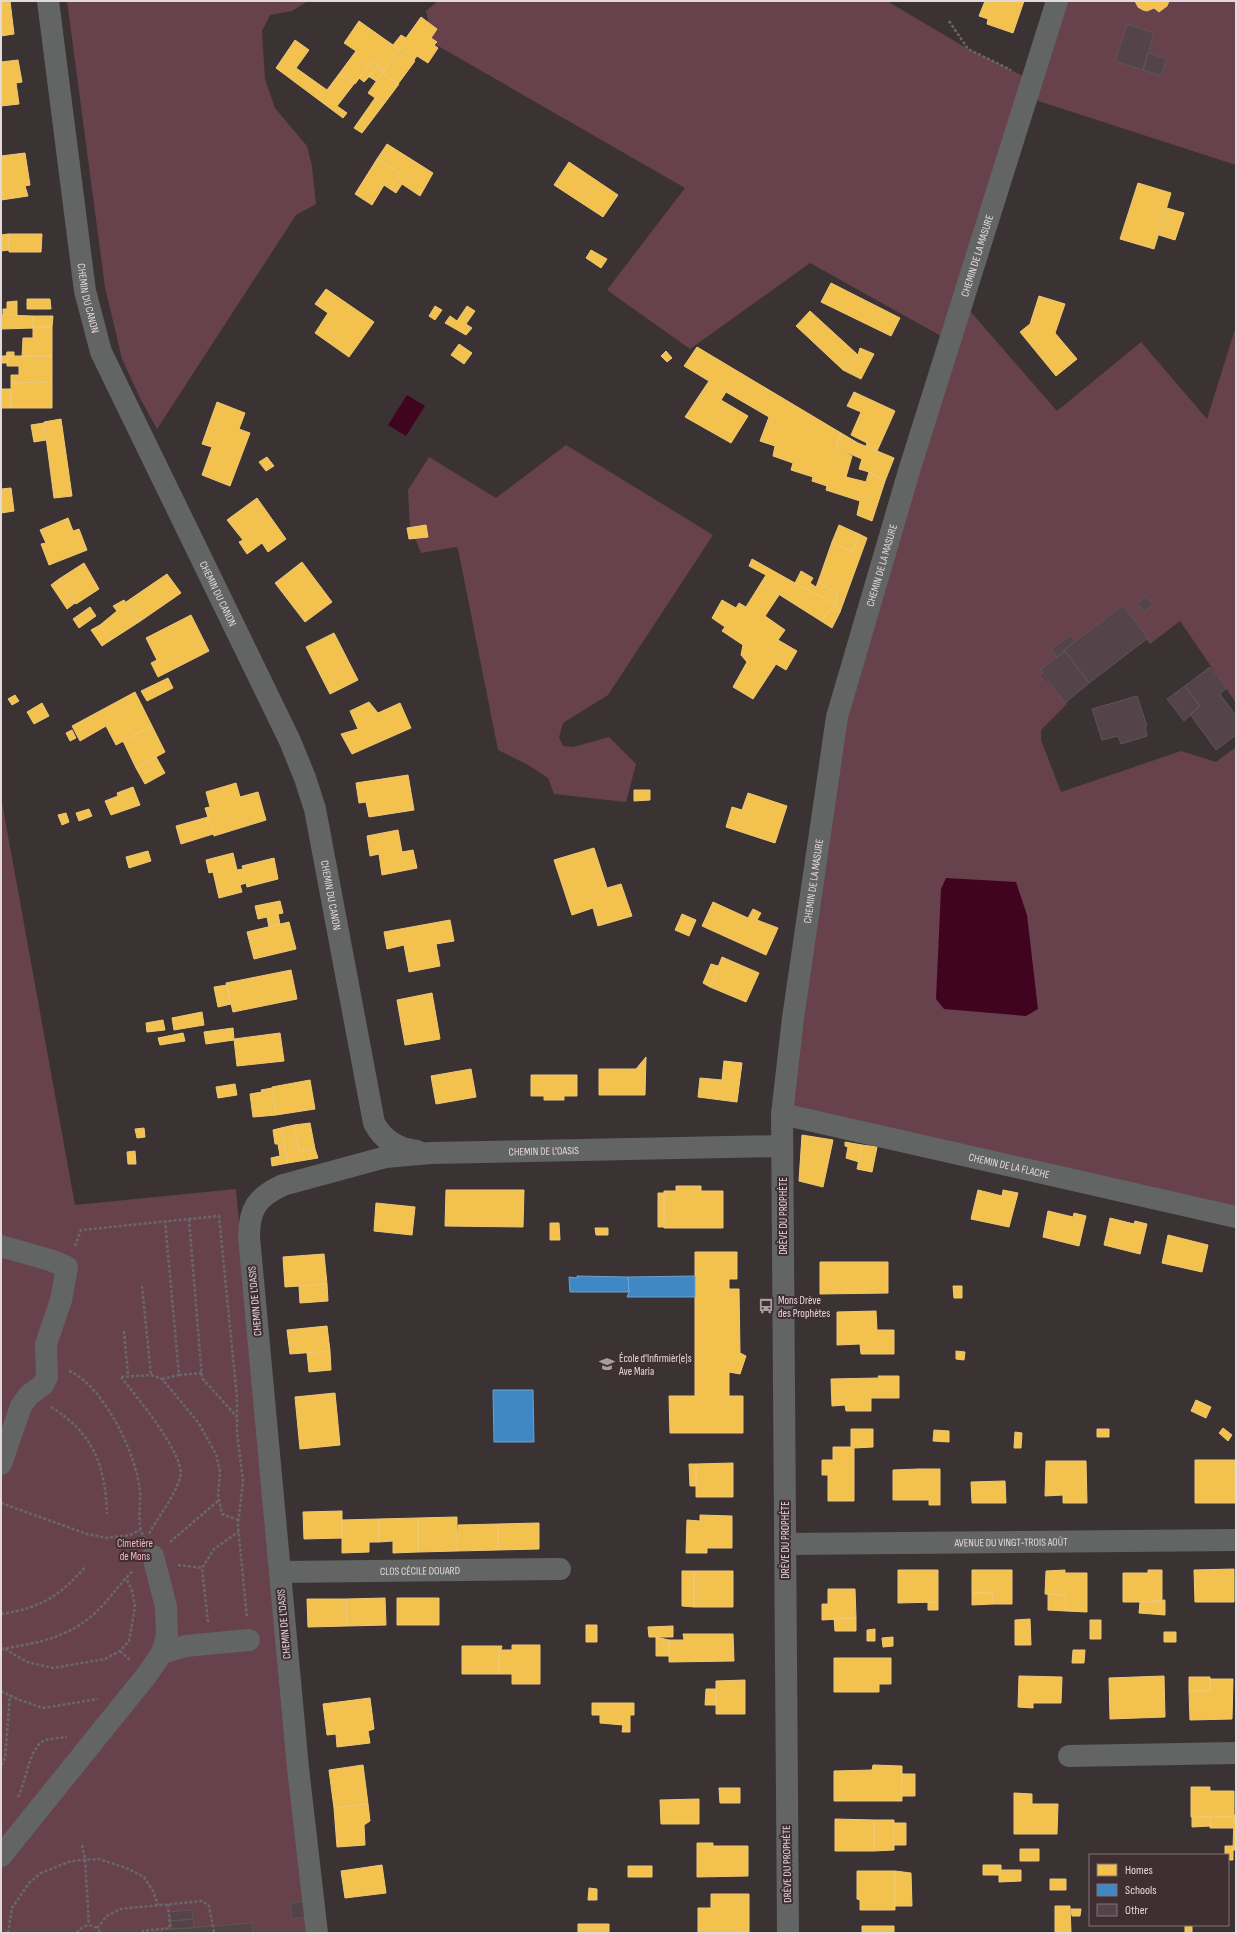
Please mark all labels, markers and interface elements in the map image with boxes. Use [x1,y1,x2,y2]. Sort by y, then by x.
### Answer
street label: CHEMIN DE LA MASURE [958,213,996,298]
street label: CHEMIN DU CANON [75,263,102,334]
street label: CHEMIN DE LA MASURE [863,523,900,608]
street label: CHEMIN DU CANON [197,559,240,628]
street label: CHEMIN DE LA MASURE [800,838,826,924]
street label: CHEMIN DU CANON [318,859,344,931]
street label: CHEMIN DE L'OASIS [508,1144,579,1158]
street label: CHEMIN DE LA FLACHE [967,1150,1051,1181]
street label: DRÈVE DU PROPHÈTE [777,1177,790,1255]
street label: CHEMIN DE L'OASIS [245,1265,265,1337]
place label: Mons Drève des Prophètes [778,1294,830,1320]
bus stop icon: Mons Drève des Prophètes [757,1297,775,1315]
place label: École d'Infirmièr(e)s Ave Maria [618,1352,692,1378]
school or university icon: École d'Infirmièr(e)s Ave Maria [598,1355,616,1373]
street label: DRÈVE DU PROPHÈTE [779,1501,792,1579]
street label: AVENUE DU VINGT-TROIS AOÛT [953,1535,1068,1549]
park label: Cimetière de Mons [117,1537,153,1563]
street label: CLOS CÉCILE DOUARD [380,1564,460,1577]
street label: CHEMIN DE L'OASIS [274,1588,294,1660]
street label: DRÈVE DU PROPHÈTE [780,1825,794,1903]
legend [1089,1854,1229,1926]
text: Homes [1125,1863,1153,1878]
text: Schools [1125,1883,1157,1898]
text: Other [1125,1903,1149,1918]

